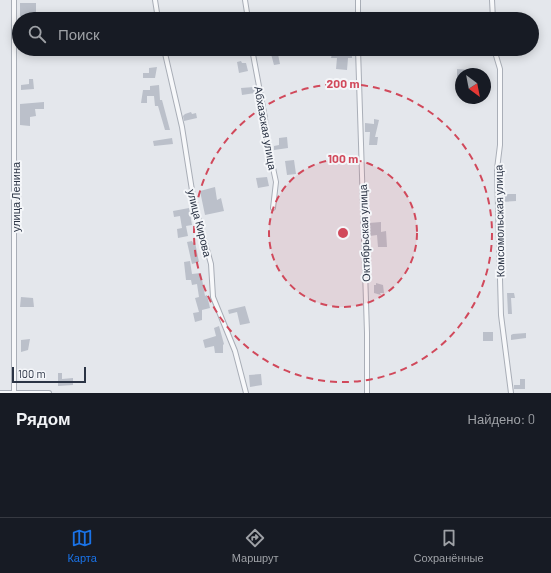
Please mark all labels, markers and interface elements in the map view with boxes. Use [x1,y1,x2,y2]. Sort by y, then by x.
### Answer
search box [12,12,539,56]
icon: search [26,23,48,45]
text: Поиск [58,25,100,43]
north arrow [455,68,491,104]
text: 200 m [327,76,359,90]
street label: Абхазская улица [252,85,280,172]
text: 100 m [328,151,358,165]
street label: улица Ленина [9,161,22,232]
street label: Комсомольская улица [492,164,506,277]
street label: Октябрьская улица [356,183,372,282]
street label: улица Кирова [185,188,215,259]
centre of rings [336,226,350,240]
scale bar [12,365,86,384]
text: 100 m [18,367,46,380]
text: Рядом [16,408,71,428]
text: Найдено: 0 [468,411,535,427]
tab: Карта [67,527,97,564]
tab: Маршрут [232,527,279,564]
tab: Сохранённые [414,527,484,564]

